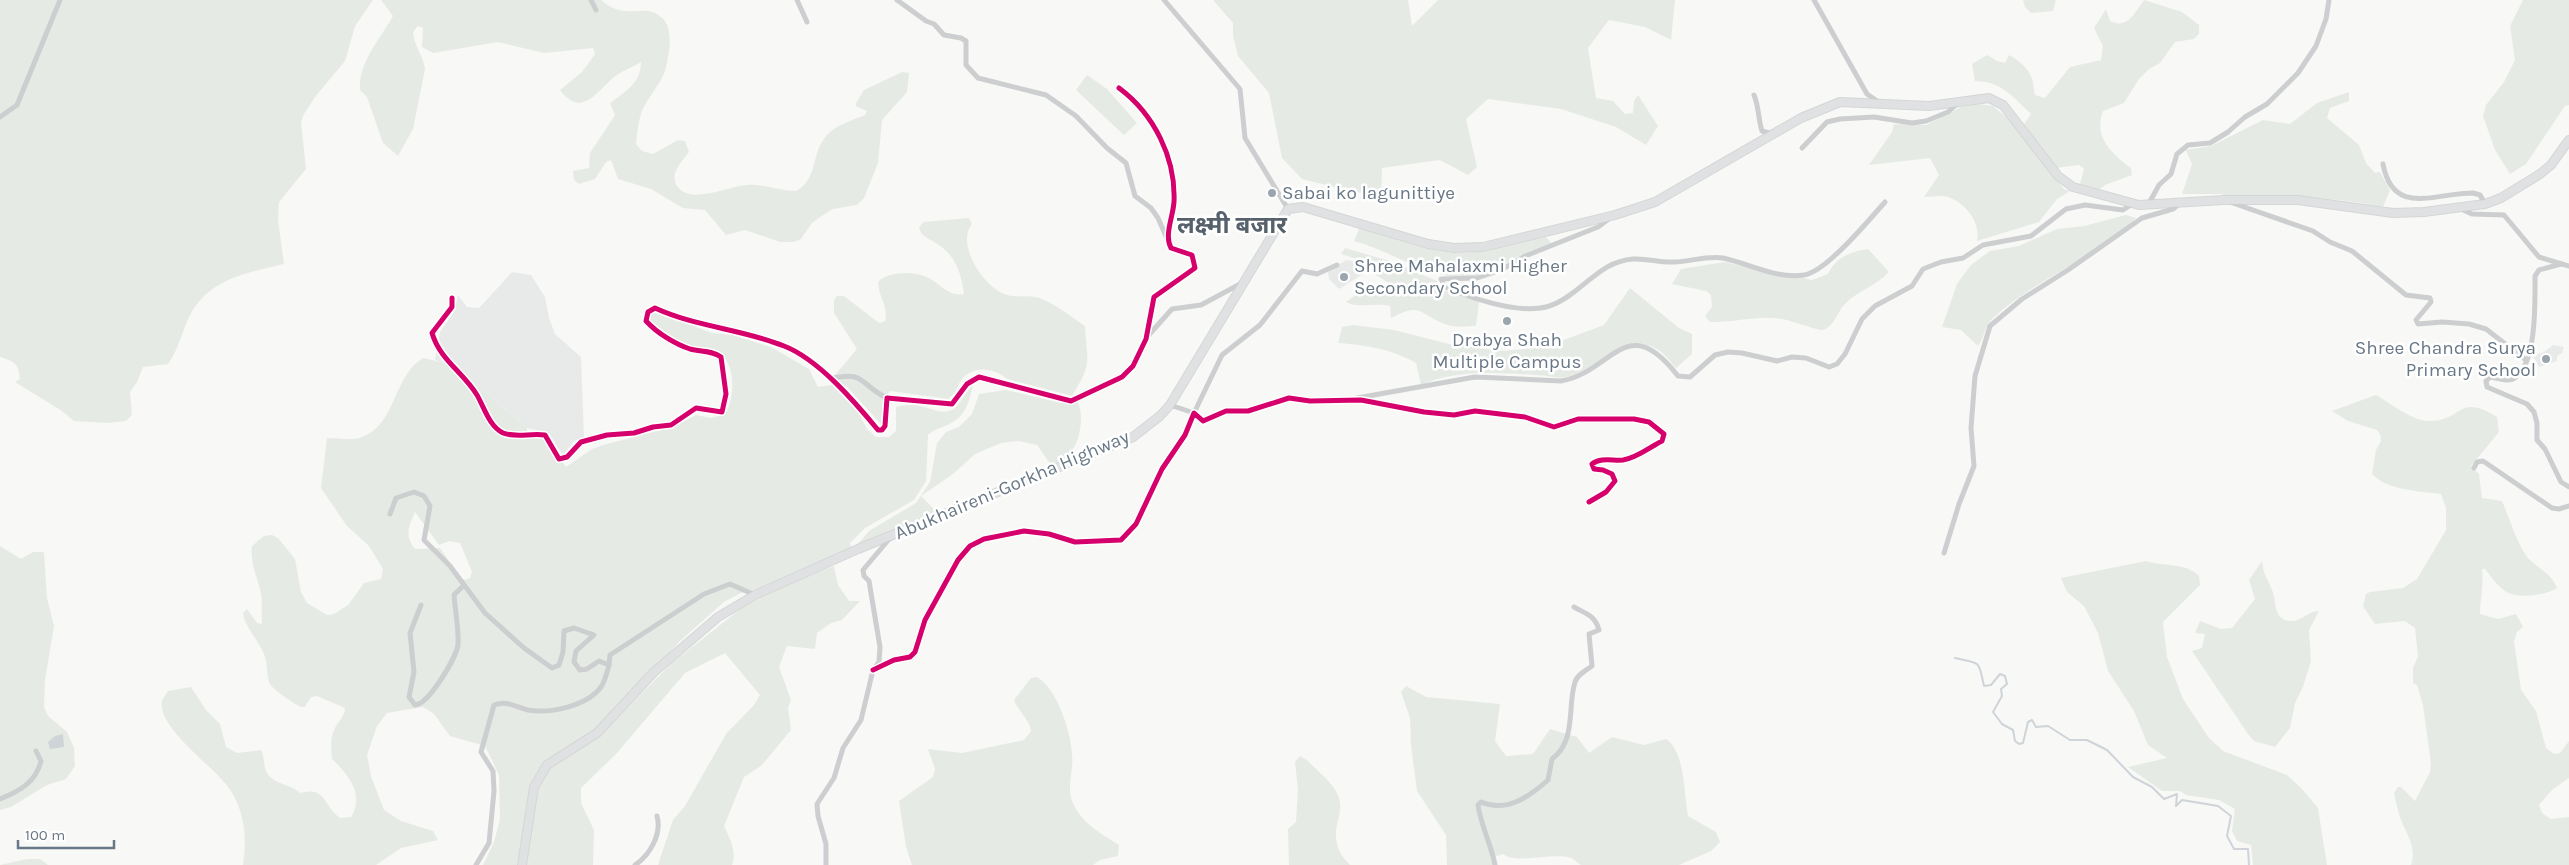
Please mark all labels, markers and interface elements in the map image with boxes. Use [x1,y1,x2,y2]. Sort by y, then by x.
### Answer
place label: Sabai ko lagunittiye [1282,182,1455,204]
marker: Sabai ko lagunittiye [1266,187,1278,199]
district label: लक्ष्मी बजार [1177,211,1287,239]
place label: Shree Mahalaxmi Higher Secondary School [1354,255,1567,299]
marker: Shree Mahalaxmi Higher Secondary School [1338,271,1350,283]
marker: Drabya Shah Multiple Campus [1501,315,1513,327]
place label: Drabya Shah Multiple Campus [1433,329,1581,373]
place label: Shree Chandra Surya Primary School [2355,337,2536,381]
marker: Shree Chandra Surya Primary School [2540,353,2552,365]
street label: Abukhaireni-Gorkha Highway [891,425,1133,544]
scale bar [18,818,114,850]
text: 100 m [25,826,65,844]

